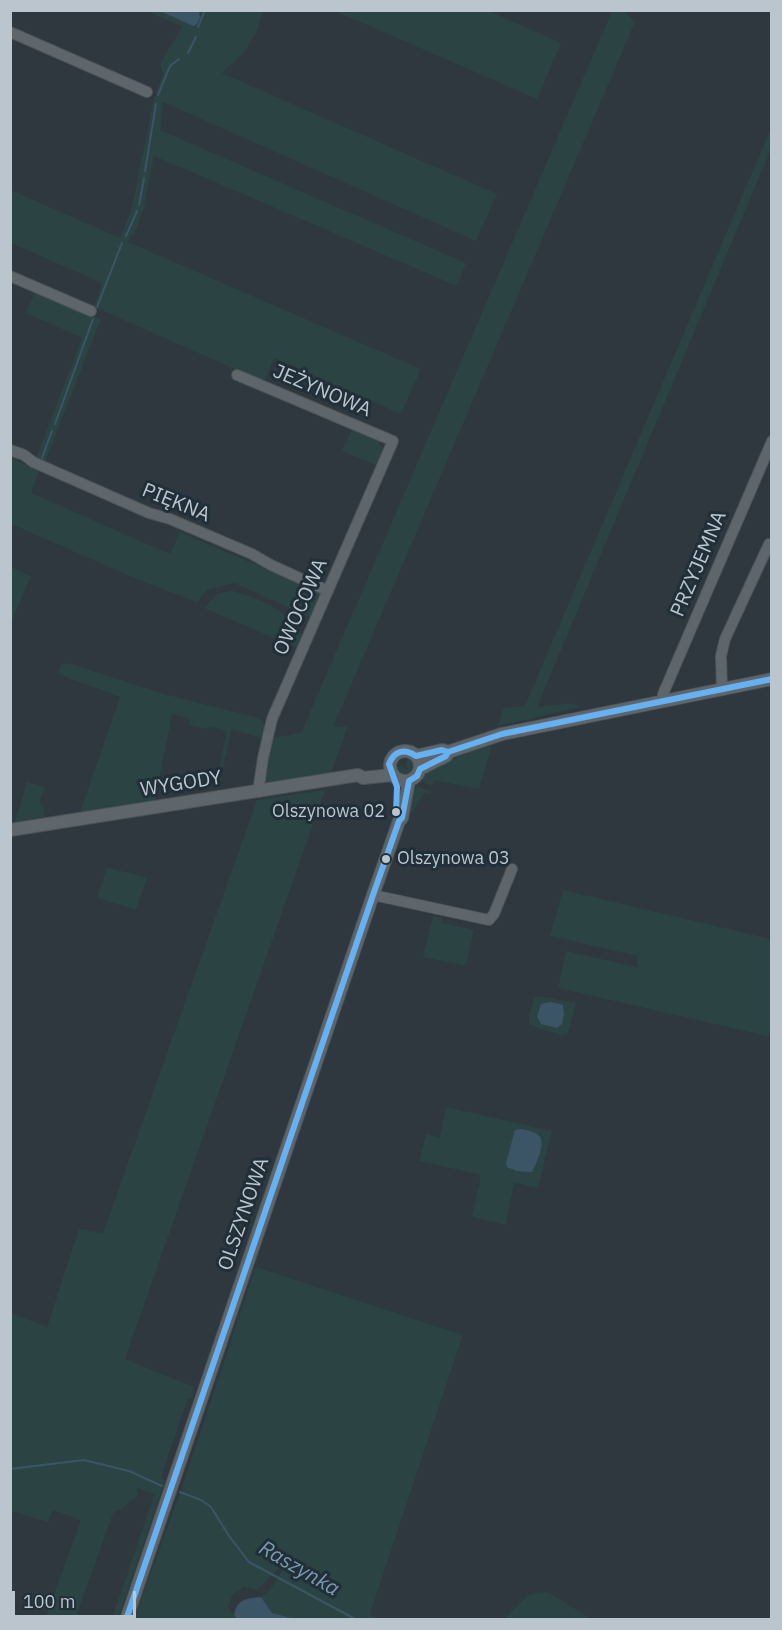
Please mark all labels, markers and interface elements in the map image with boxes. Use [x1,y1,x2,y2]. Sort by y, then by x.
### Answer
street label: JEŻYNOWA [269,360,375,422]
street label: PIĘKNA [138,478,214,528]
street label: PRZYJEMNA [666,507,732,621]
street label: OWOCOWA [269,555,333,659]
street label: WYGODY [139,766,223,802]
place label: Olszynowa 02 [272,801,385,823]
marker: Olszynowa 02 [390,806,402,818]
place label: Olszynowa 03 [397,848,510,870]
marker: Olszynowa 03 [380,853,392,865]
street label: OLSZYNOWA [213,1154,275,1274]
water label: Raszynka [254,1536,344,1602]
scale bar [15,1579,140,1617]
text: 100 m [23,1590,75,1613]

